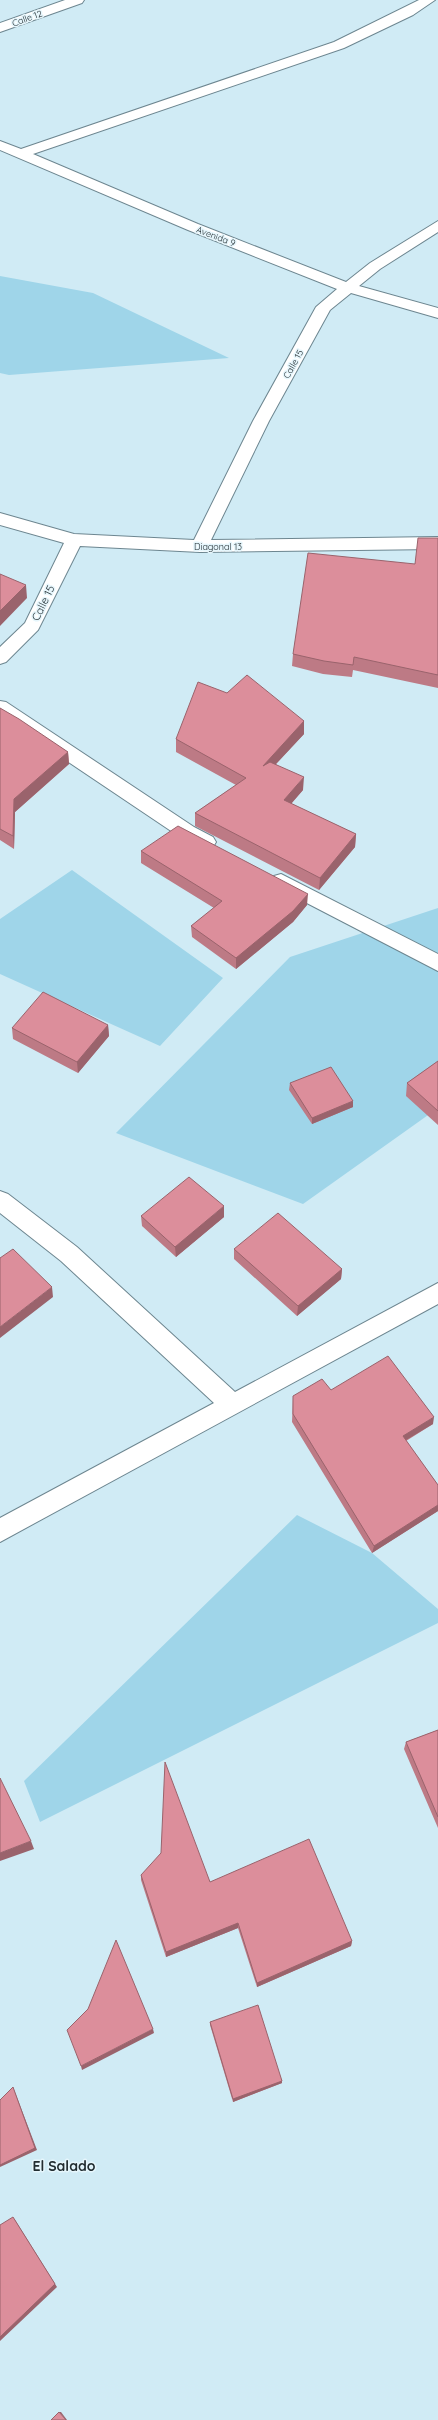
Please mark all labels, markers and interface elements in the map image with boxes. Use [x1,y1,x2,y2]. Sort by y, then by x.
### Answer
street label: Calle 12 [10,7,44,29]
street label: Avenida 9 [195,224,237,248]
street label: Calle 15 [281,348,305,380]
street label: Diagonal 13 [194,541,242,552]
street label: Calle 15 [28,583,58,623]
district label: El Salado [33,2157,96,2175]

